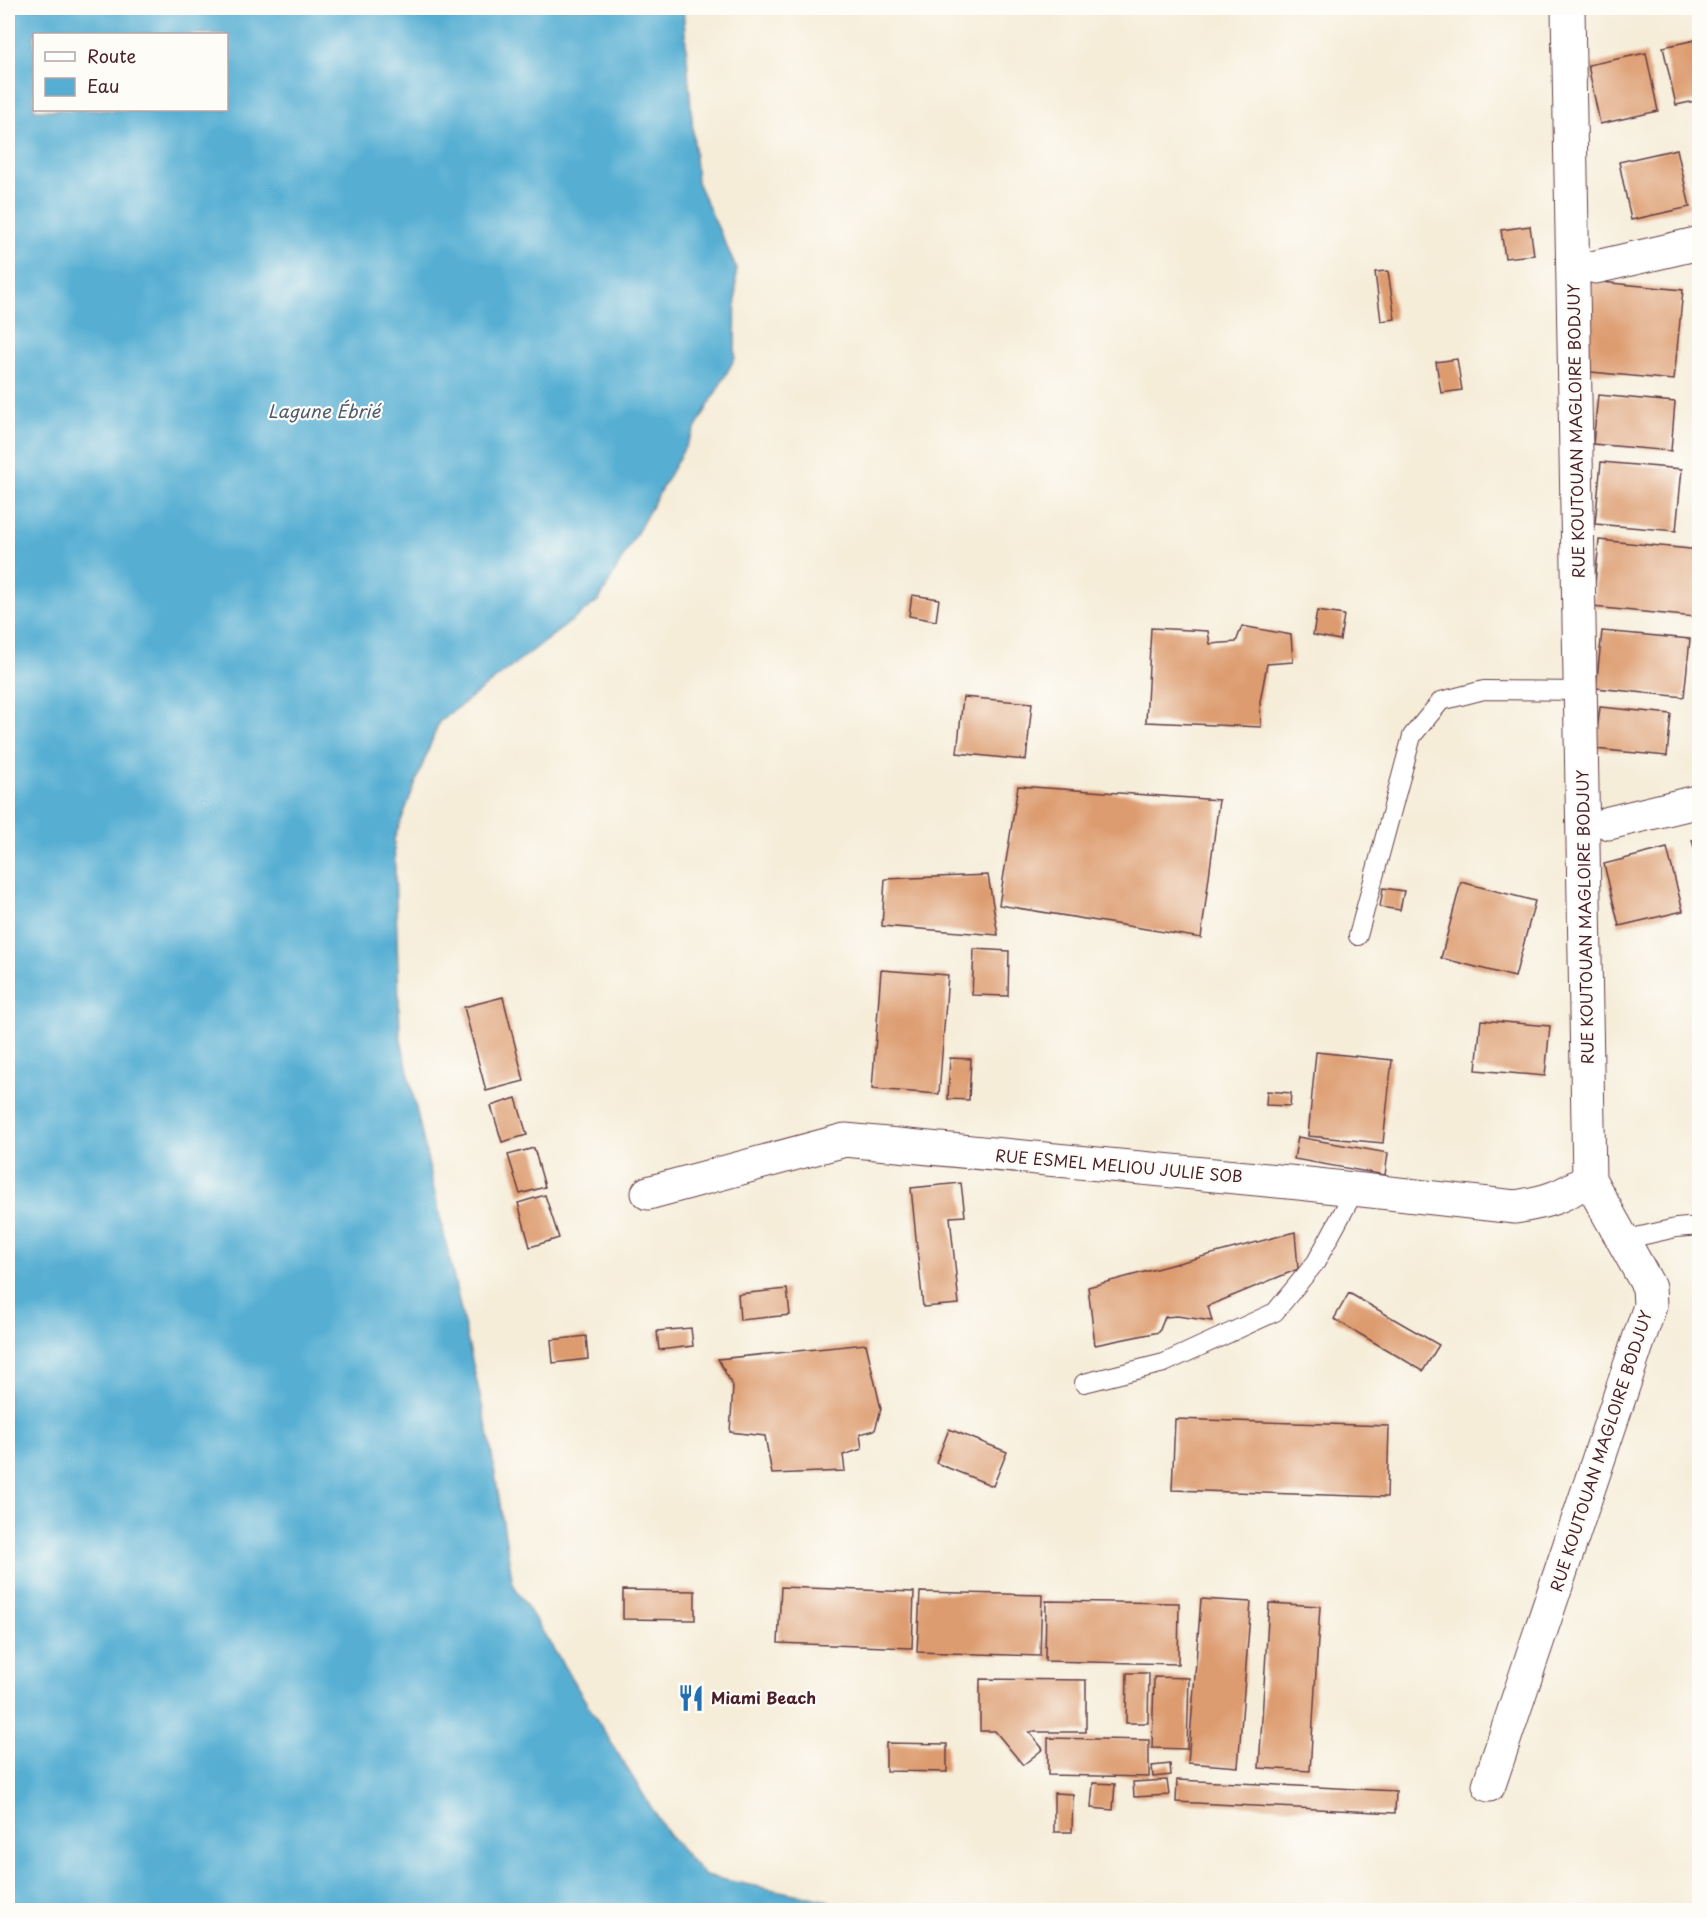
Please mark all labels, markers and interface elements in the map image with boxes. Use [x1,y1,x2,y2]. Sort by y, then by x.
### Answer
legend [33,33,228,111]
text: Route [87,42,137,69]
text: Eau [87,72,119,99]
street label: RUE KOUTOUAN MAGLOIRE BODJUY [1560,283,1590,578]
water label: Lagune Ébrié [268,397,383,424]
street label: RUE KOUTOUAN MAGLOIRE BODJUY [1569,769,1599,1064]
street label: RUE ESMEL MELIOU JULIE SOB [994,1142,1244,1188]
street label: RUE KOUTOUAN MAGLOIRE BODJUY [1543,1307,1657,1594]
restaurant icon: Miami Beach [676,1683,706,1713]
place label: Miami Beach [711,1685,816,1709]

